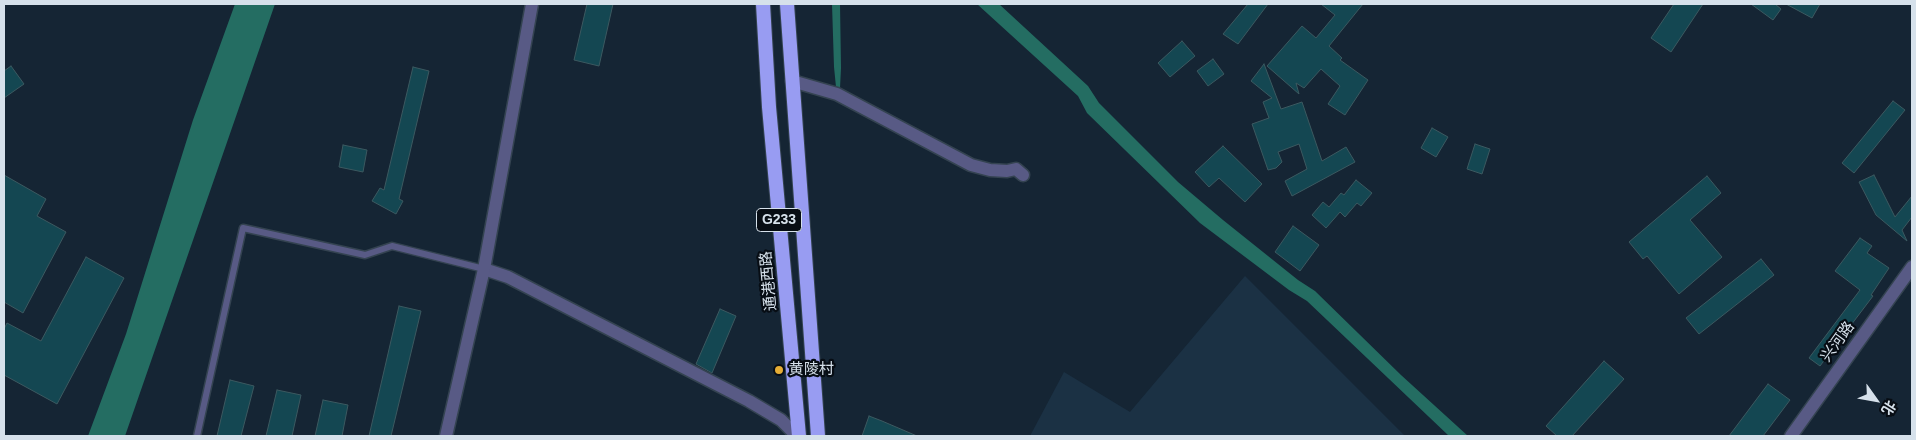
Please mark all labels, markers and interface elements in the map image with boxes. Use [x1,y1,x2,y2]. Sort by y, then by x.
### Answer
road number: G233 [756,208,802,232]
street label: 通港西路 [757,250,781,312]
street label: 兴河路 [1817,319,1859,365]
place label: 黄陵村 [789,361,834,379]
marker: 黄陵村 [773,364,785,376]
north arrow [1851,375,1901,425]
text: 北 [1878,398,1899,418]

